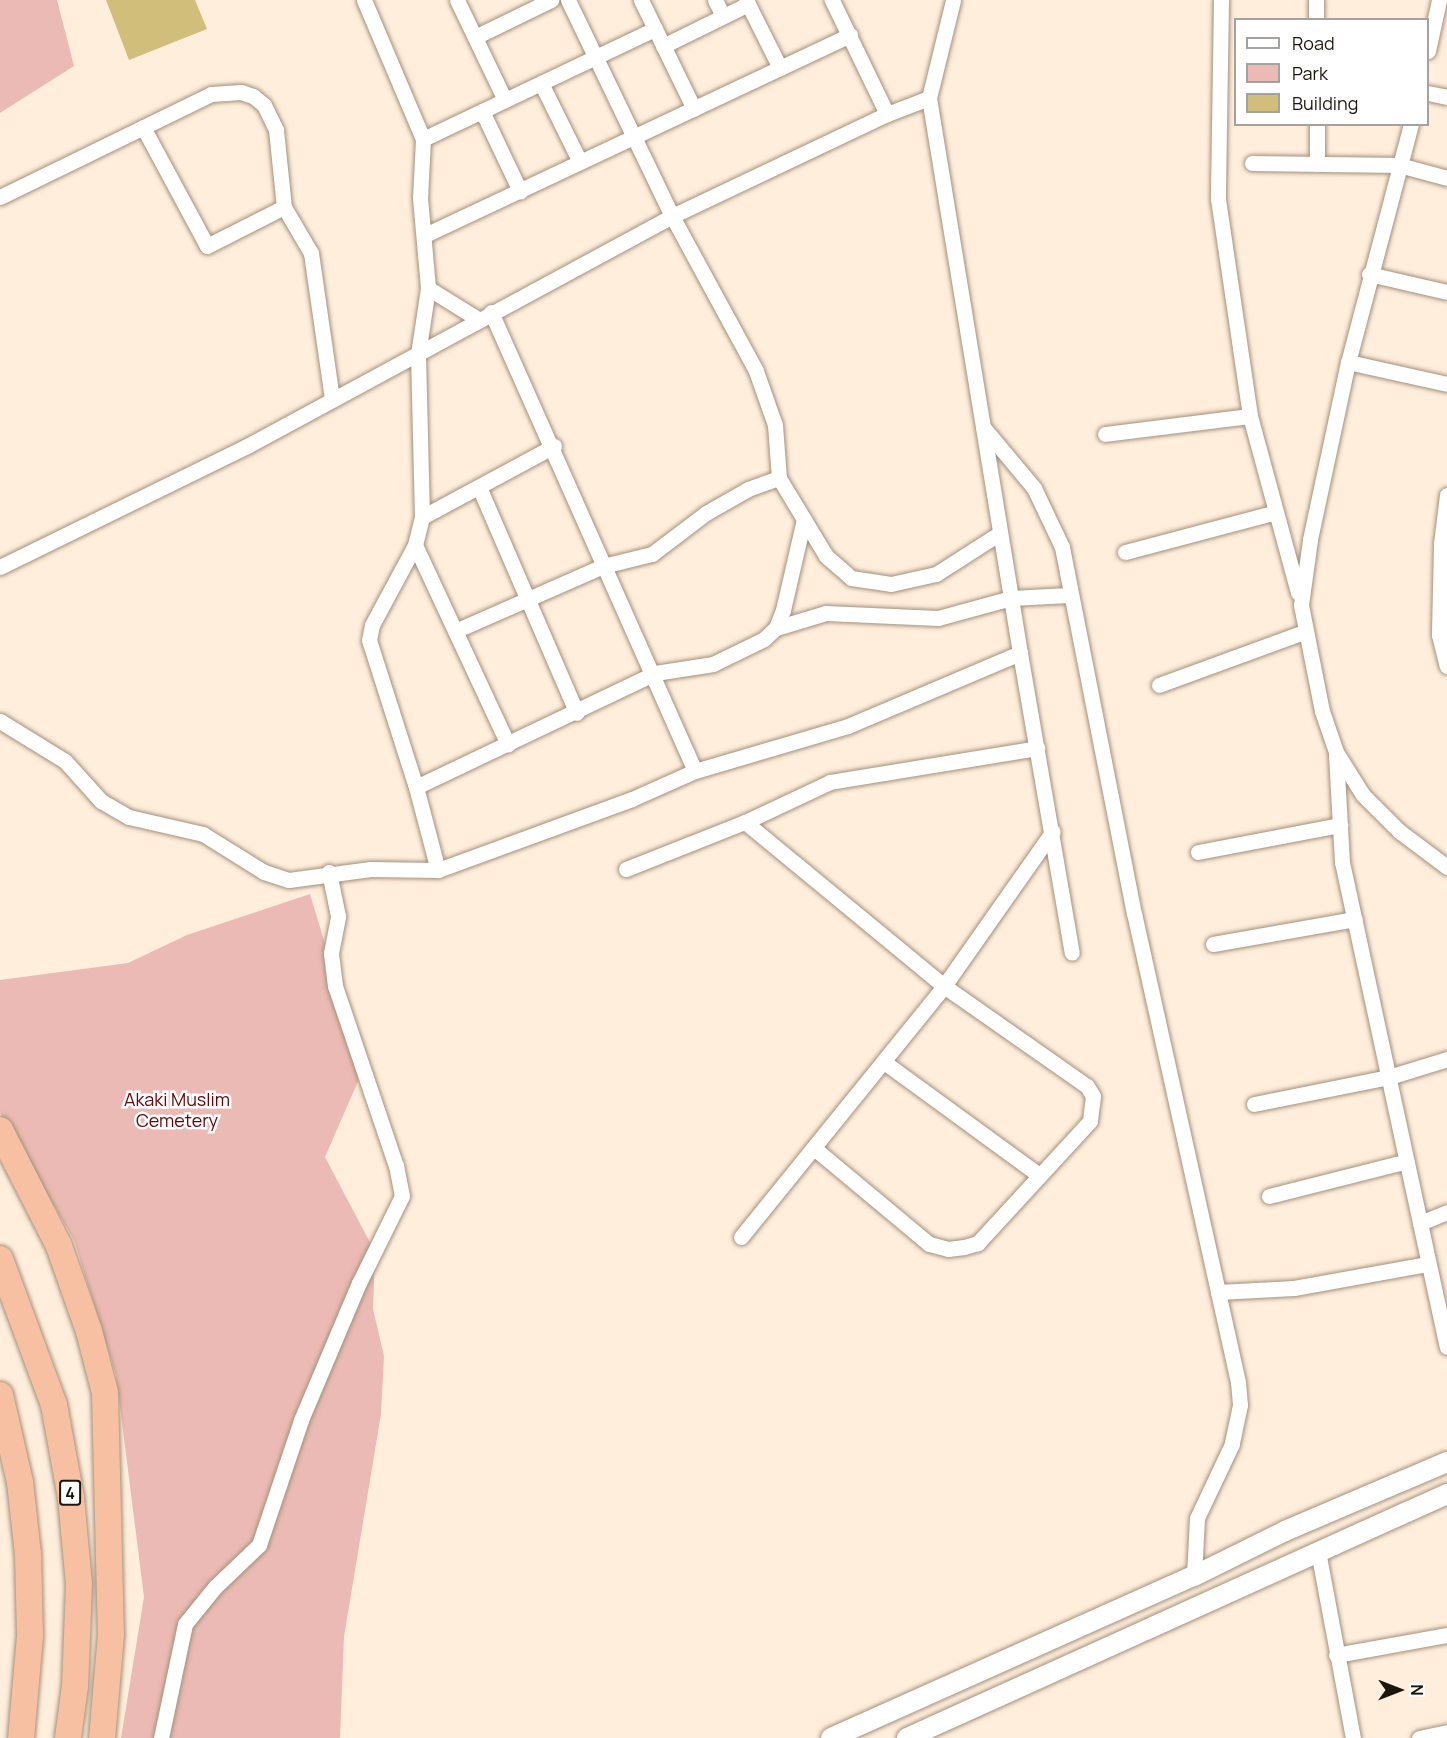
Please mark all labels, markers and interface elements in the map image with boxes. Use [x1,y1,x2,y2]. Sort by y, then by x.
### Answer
legend [1234,18,1429,126]
text: Road [1292,31,1335,55]
text: Park [1292,61,1328,85]
text: Building [1292,91,1358,115]
park label: Akaki Muslim Cemetery [124,1089,230,1132]
road number: 4 [58,1480,82,1506]
north arrow [1369,1660,1429,1720]
text: N [1406,1684,1428,1696]

